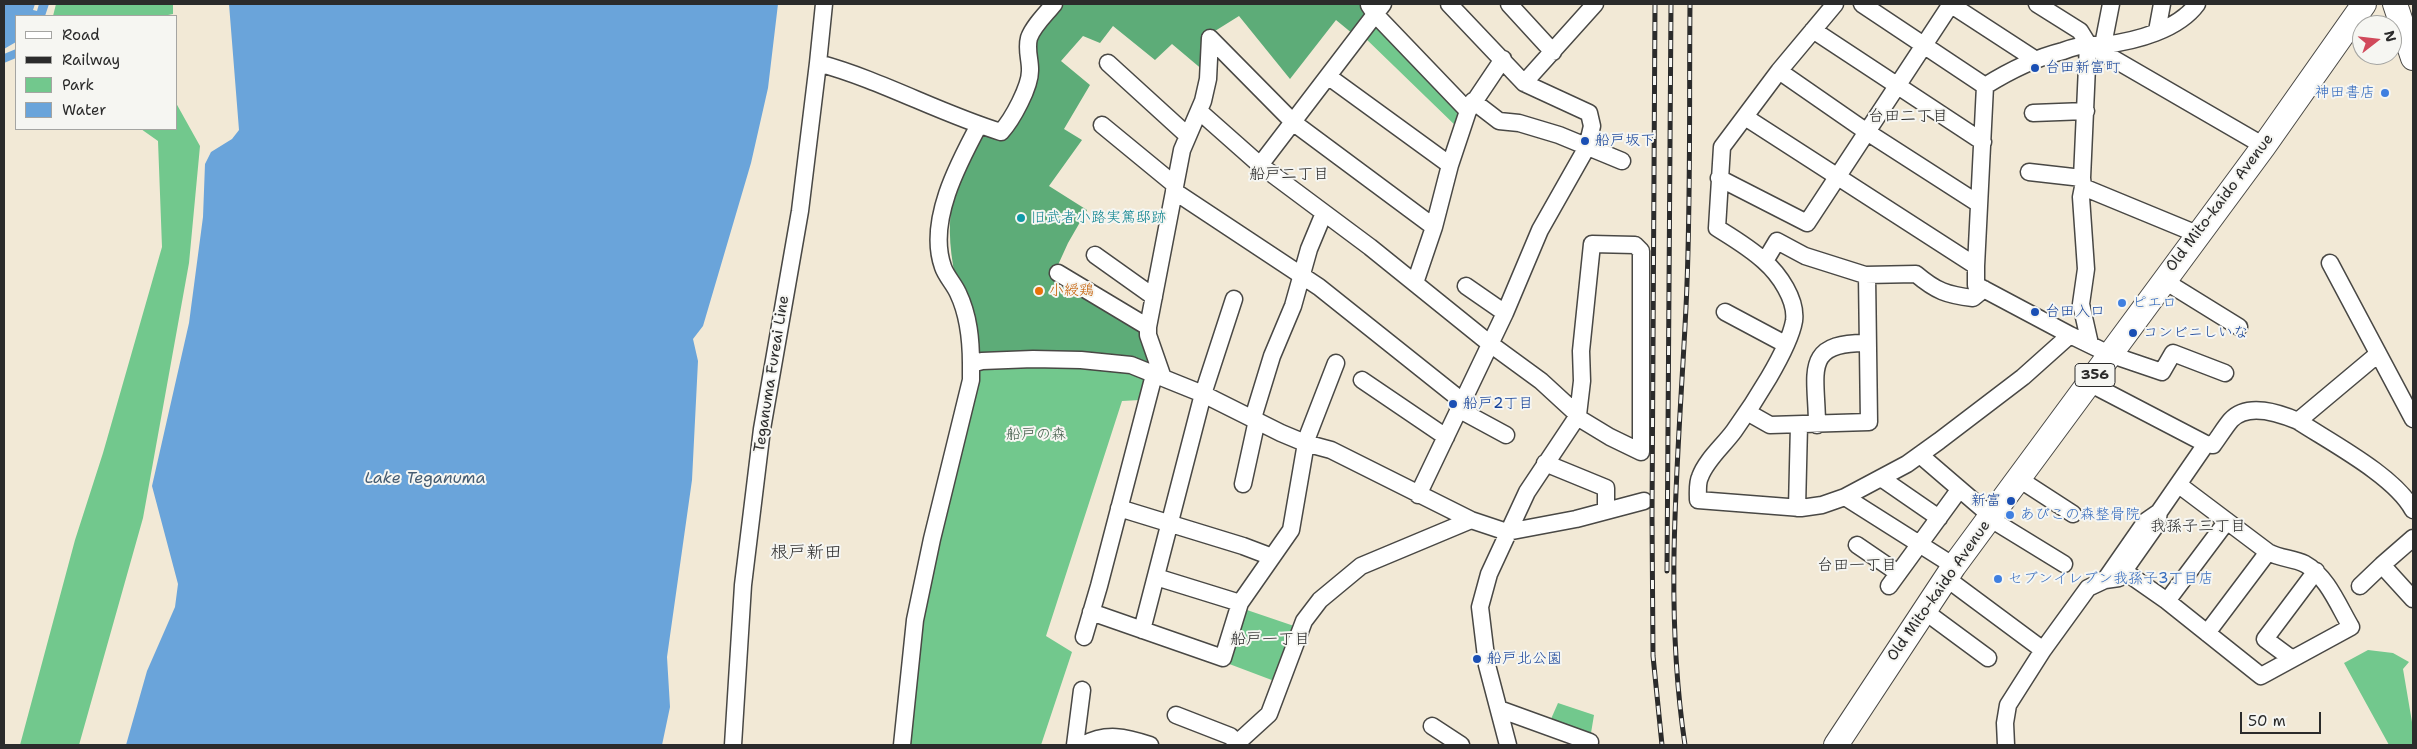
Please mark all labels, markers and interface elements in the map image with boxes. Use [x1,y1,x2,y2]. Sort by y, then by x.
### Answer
legend [15,15,178,130]
north arrow [2352,15,2402,65]
text: Road [62,25,100,45]
text: N [2380,28,2401,44]
text: Railway [62,50,120,70]
place label: 台田新富町 [2045,59,2120,77]
marker: 台田新富町 [2029,62,2041,74]
text: Park [62,75,94,95]
place label: 神田書店 [2315,84,2375,102]
marker: 神田書店 [2379,87,2391,99]
text: Water [62,100,106,120]
district label: 台田二丁目 [1868,107,1948,127]
street label: Old Mito-kaido Avenue [2162,131,2278,275]
place label: 船戸坂下 [1595,132,1655,150]
marker: 船戸坂下 [1579,135,1591,147]
district label: 船戸二丁目 [1249,165,1329,185]
place label: 旧武者小路実篤邸跡 [1031,209,1166,227]
marker: 旧武者小路実篤邸跡 [1015,212,1027,224]
place label: 小綬鶏 [1049,282,1094,300]
marker: 小綬鶏 [1033,285,1045,297]
street label: Teganuma Fureai Line [751,294,793,454]
place label: ピエロ [2132,294,2177,312]
marker: ピエロ [2116,297,2128,309]
place label: 台田入口 [2045,303,2105,321]
marker: 台田入口 [2029,306,2041,318]
place label: コンビニしいな [2143,324,2248,342]
marker: コンビニしいな [2127,327,2139,339]
road number: 356 [2075,364,2115,386]
place label: 船戸2丁目 [1463,395,1533,413]
marker: 船戸2丁目 [1447,398,1459,410]
park label: 船戸の森 [1006,426,1066,444]
water label: Lake Teganuma [364,469,486,489]
place label: 新富 [1971,492,2001,510]
marker: 新富 [2005,495,2017,507]
place label: あびこの森整骨院 [2020,506,2140,524]
marker: あびこの森整骨院 [2004,509,2016,521]
street label: Old Mito-kaido Avenue [1884,517,1994,665]
district label: 我孫子三丁目 [2150,517,2246,537]
district label: 根戸新田 [770,542,842,564]
district label: 台田一丁目 [1817,556,1897,576]
place label: セブンイレブン我孫子3丁目店 [2008,570,2213,588]
marker: セブンイレブン我孫子3丁目店 [1992,573,2004,585]
district label: 船戸一丁目 [1230,630,1310,650]
place label: 船戸北公園 [1487,650,1562,668]
marker: 船戸北公園 [1471,653,1483,665]
scale bar [2242,702,2323,734]
text: 50 m [2248,711,2286,731]

